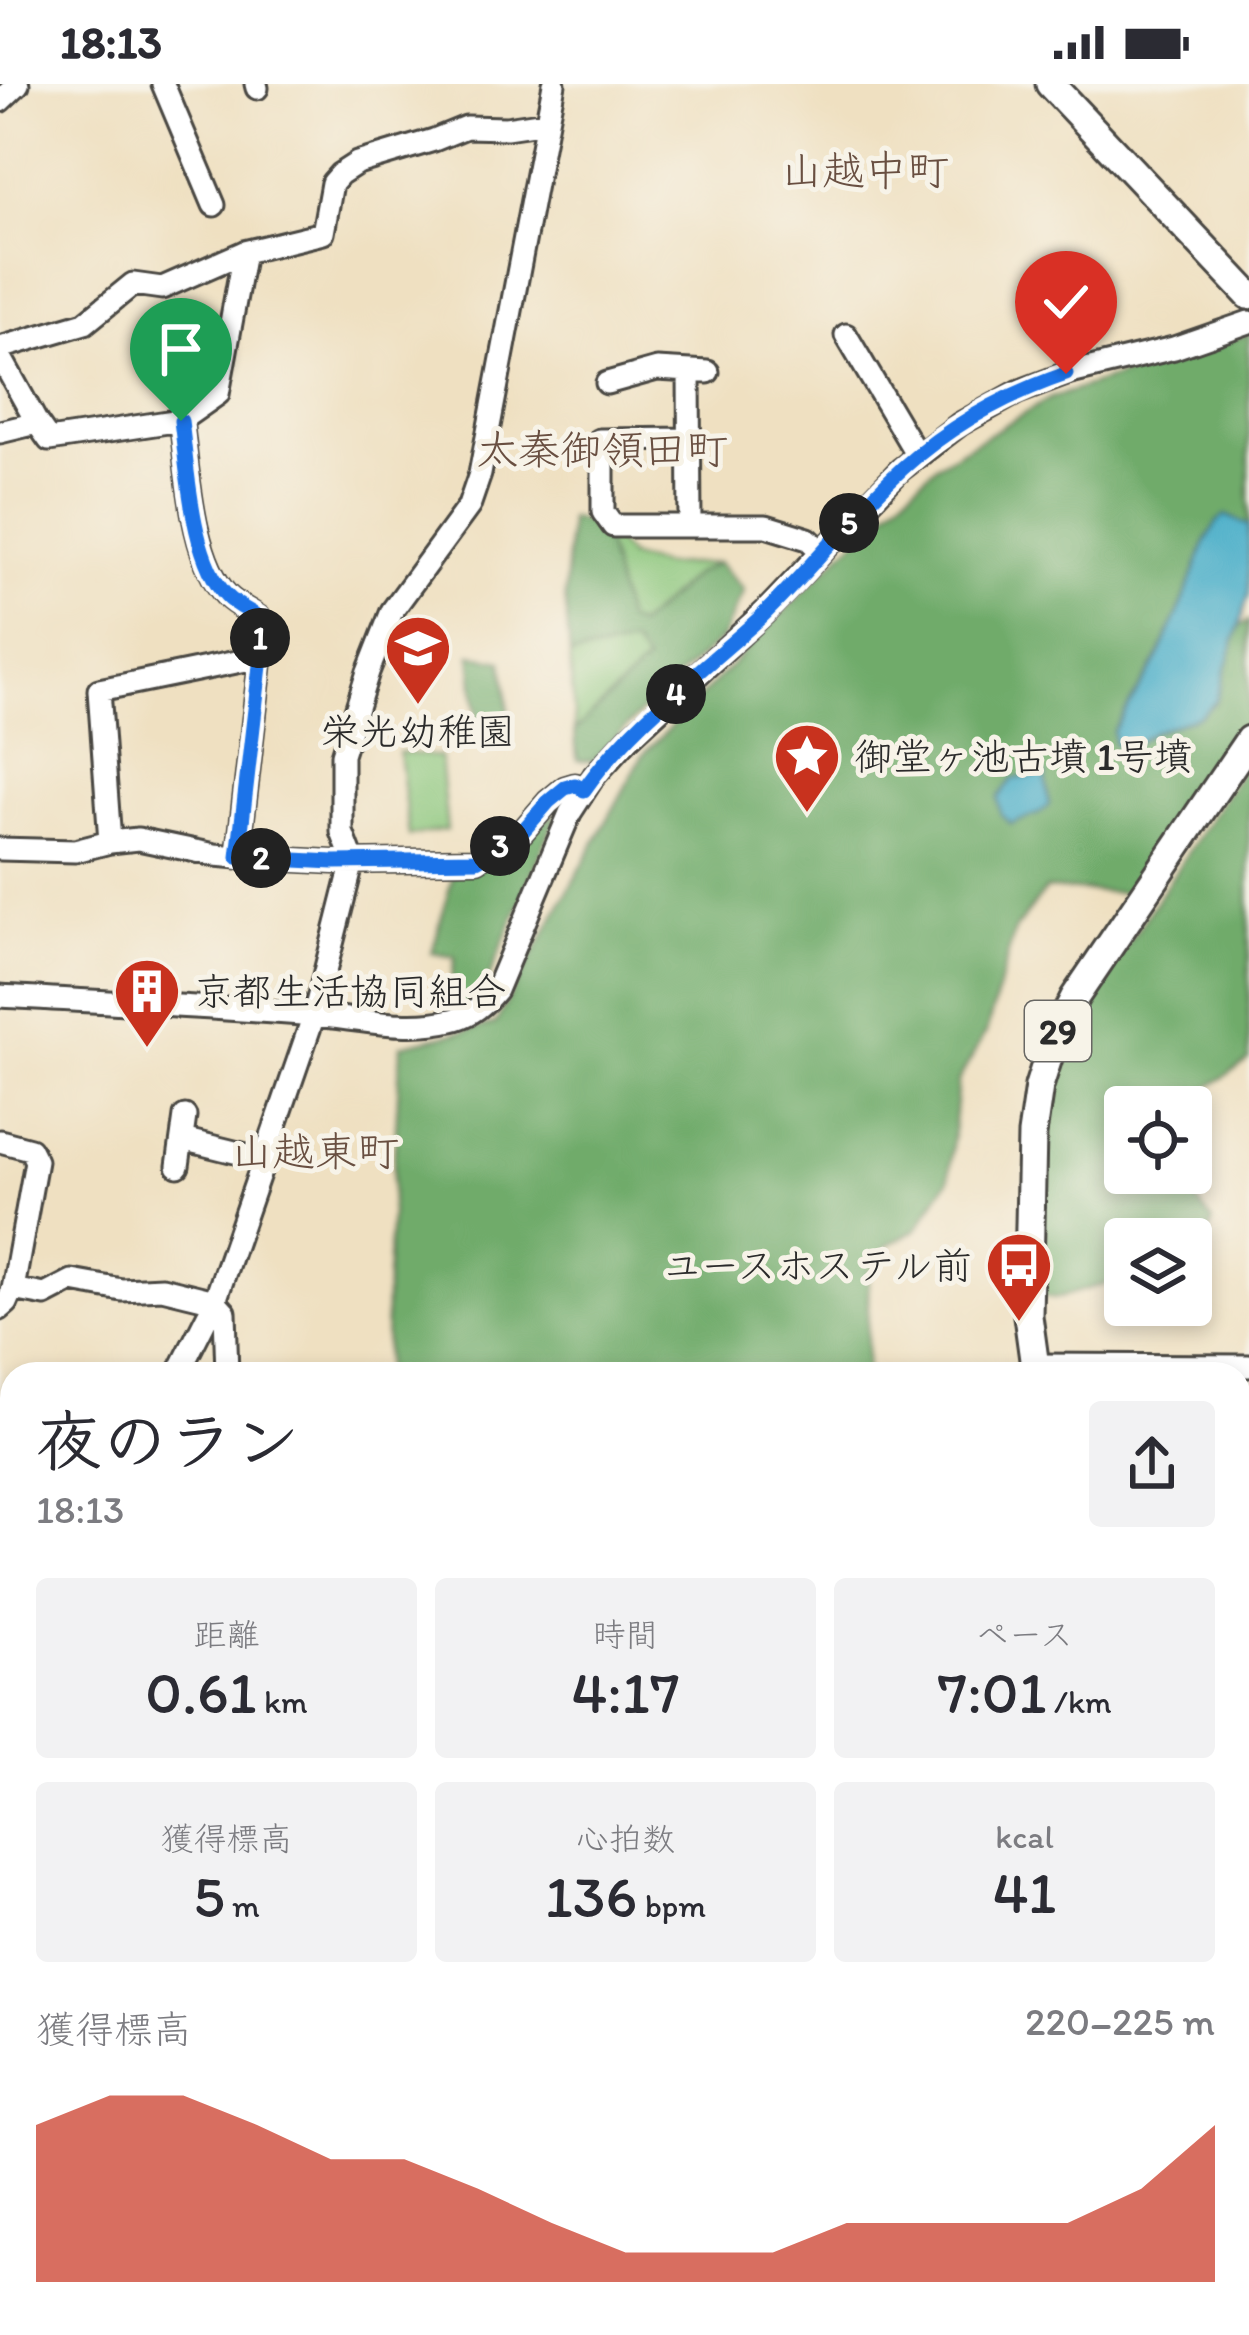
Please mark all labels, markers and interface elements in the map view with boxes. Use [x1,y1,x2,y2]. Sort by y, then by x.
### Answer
text: 18:13 [60,15,162,69]
district label: 山越中町 [781,145,949,196]
pin [1015,251,1117,374]
icon: check [1033,269,1099,335]
pin [130,298,232,421]
icon: arrive [148,316,214,382]
district label: 太秦御領田町 [476,424,728,475]
pin: 5 [819,493,879,553]
text: 5 [840,503,858,542]
pin: 1 [230,608,290,668]
school or university icon: 栄光幼稚園 [383,613,453,707]
text: 1 [252,618,268,657]
pin: 4 [646,664,706,724]
text: 4 [666,674,686,713]
place label: 栄光幼稚園 [320,708,516,755]
place icon: 御堂ヶ池古墳 1号墳 [772,721,842,815]
place label: 御堂ヶ池古墳 1号墳 [854,733,1193,780]
pin: 3 [470,816,530,876]
text: 3 [491,826,509,865]
pin: 2 [231,828,291,888]
text: 2 [252,838,270,877]
building icon: 京都生活協同組合 [112,956,182,1050]
place label: 京都生活協同組合 [194,968,506,1015]
road number: 29 [1025,1001,1091,1061]
map controls [1104,1086,1212,1326]
button: locate [1104,1086,1212,1194]
district label: 山越東町 [231,1126,399,1177]
button: layers [1104,1218,1212,1326]
bus stop icon: ユースホステル前 [984,1230,1054,1324]
place label: ユースホステル前 [663,1242,972,1289]
text: 夜のラン [36,1401,300,1481]
button: share [1089,1401,1215,1527]
text: 18:13 [36,1486,124,1533]
text: 距離 [194,1615,260,1654]
text: 時間 [593,1615,659,1654]
text: ペース [976,1615,1073,1654]
text: 0.61 [145,1656,257,1728]
text: 4:17 [571,1656,680,1728]
text: 7:01 [937,1656,1047,1728]
text: km [257,1682,308,1721]
text: /km [1047,1682,1112,1721]
text: kcal [995,1817,1054,1856]
text: 獲得標高 [161,1819,293,1858]
text: 心拍数 [576,1819,675,1858]
text: 41 [993,1856,1056,1928]
text: 5 [193,1860,225,1932]
text: 136 [545,1860,637,1932]
text: m [225,1886,260,1925]
text: bpm [637,1886,706,1925]
text: 220–225 m [1025,1998,1215,2045]
text: 獲得標高 [36,2006,192,2053]

